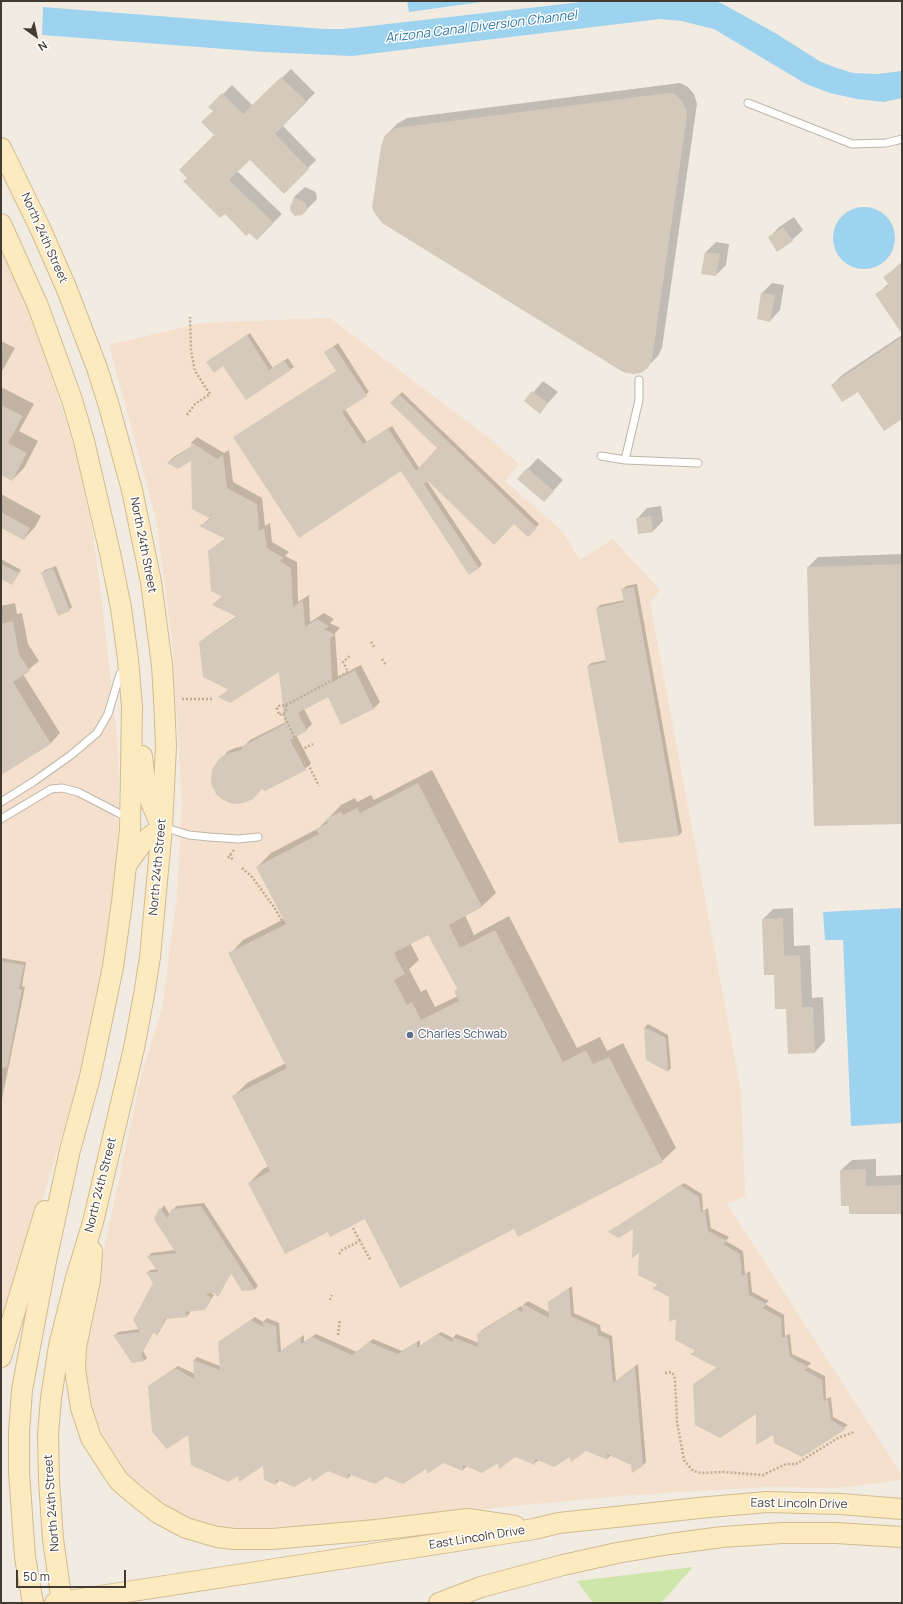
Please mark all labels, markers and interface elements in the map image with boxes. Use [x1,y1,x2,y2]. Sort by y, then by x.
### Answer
water label: Arizona Canal Diversion Channel [384,8,578,46]
north arrow [16,16,56,56]
text: N [35,38,50,55]
street label: North 24th Street [18,191,70,285]
street label: North 24th Street [127,496,159,594]
street label: North 24th Street [147,818,169,916]
place label: Charles Schwab [418,1028,507,1042]
marker: Charles Schwab [405,1030,415,1040]
street label: North 24th Street [82,1136,120,1234]
street label: North 24th Street [41,1454,63,1552]
street label: East Lincoln Drive [750,1496,848,1512]
street label: East Lincoln Drive [428,1523,526,1553]
scale bar [18,1562,128,1588]
text: 50 m [23,1568,50,1585]

